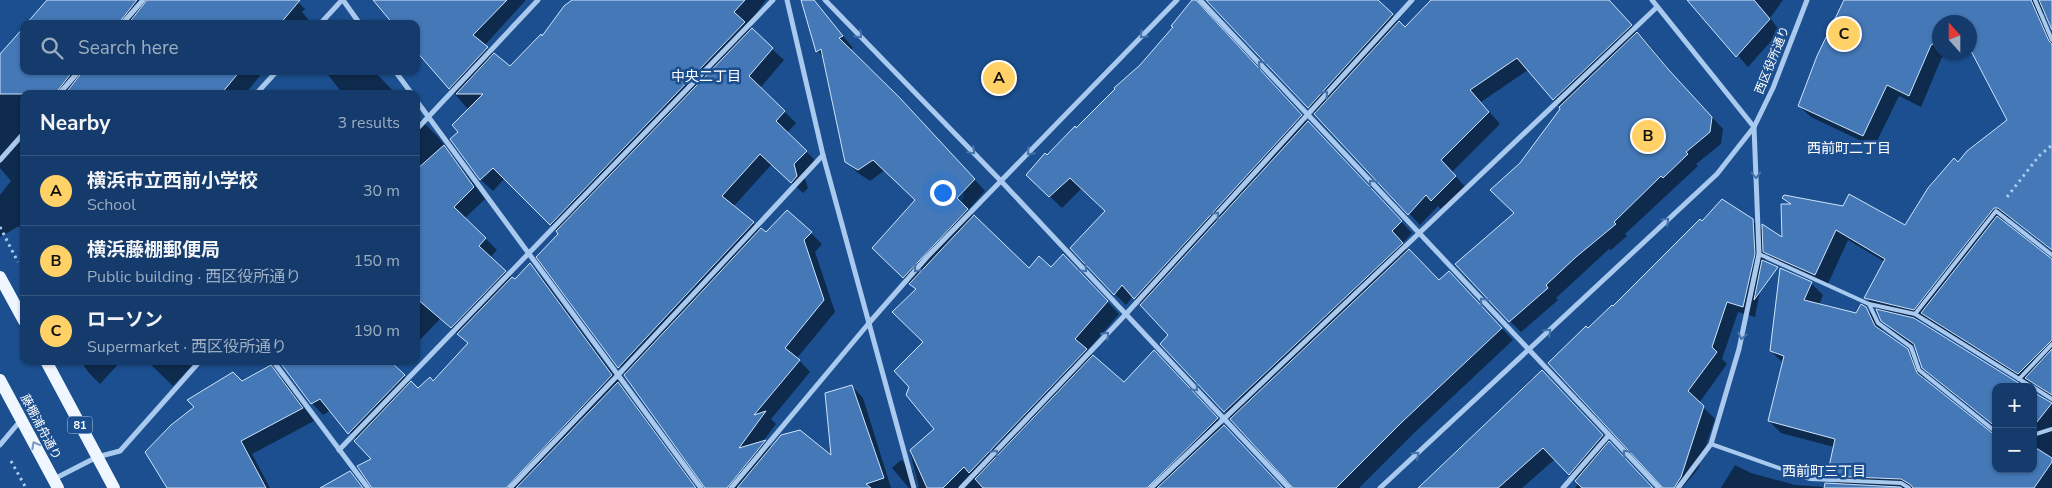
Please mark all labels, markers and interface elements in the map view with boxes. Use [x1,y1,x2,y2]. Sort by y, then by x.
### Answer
pin: C [1828,15,1860,53]
north arrow [1932,15,1977,60]
search box [20,20,420,75]
street label: 西区役所通り [1751,24,1793,96]
one-way arrow [853,29,862,38]
one-way arrow [1140,29,1149,38]
icon: search [38,34,66,62]
text: Search here [78,35,179,61]
pin: A [983,59,1015,97]
one-way arrow [1258,61,1267,70]
district label: 中央二丁目 [671,67,741,86]
one-way arrow [1319,91,1328,100]
text: Nearby [40,109,110,137]
text: 3 results [338,112,400,134]
pin: B [1632,117,1664,155]
district label: 西前町二丁目 [1807,139,1891,158]
one-way arrow [966,146,975,155]
one-way arrow [1027,146,1036,155]
text: 横浜市立西前小学校 [87,168,258,194]
one-way arrow [1751,172,1761,180]
one-way arrow [1369,179,1378,188]
text: A [50,180,62,202]
text: 30 m [363,180,400,202]
your location [930,180,956,206]
text: School [87,194,136,216]
one-way arrow [1210,211,1219,220]
one-way arrow [1661,218,1670,227]
text: 横浜藤棚郵便局 [87,237,220,263]
text: B [50,250,62,272]
text: 150 m [353,250,400,272]
one-way arrow [914,263,923,272]
one-way arrow [1078,264,1087,273]
text: Public building · 西区役所通り [87,266,301,288]
one-way arrow [1480,298,1489,307]
text: ローソン [87,307,163,333]
text: C [51,320,61,342]
text: 190 m [353,320,400,342]
one-way arrow [1542,329,1551,338]
one-way arrow [1100,331,1109,340]
one-way arrow [1737,332,1748,340]
text: Supermarket · 西区役所通り [87,336,287,358]
one-way arrow [1189,382,1198,391]
map controls [1992,383,2037,473]
button: + [1992,383,2037,428]
street label: 藤棚浦舟通り [17,391,65,463]
road number: 81 [68,416,92,434]
button: − [1992,428,2037,473]
one-way arrow [31,441,41,450]
one-way arrow [989,449,998,458]
one-way arrow [1623,449,1632,458]
one-way arrow [1410,452,1419,461]
district label: 西前町三丁目 [1782,462,1866,481]

